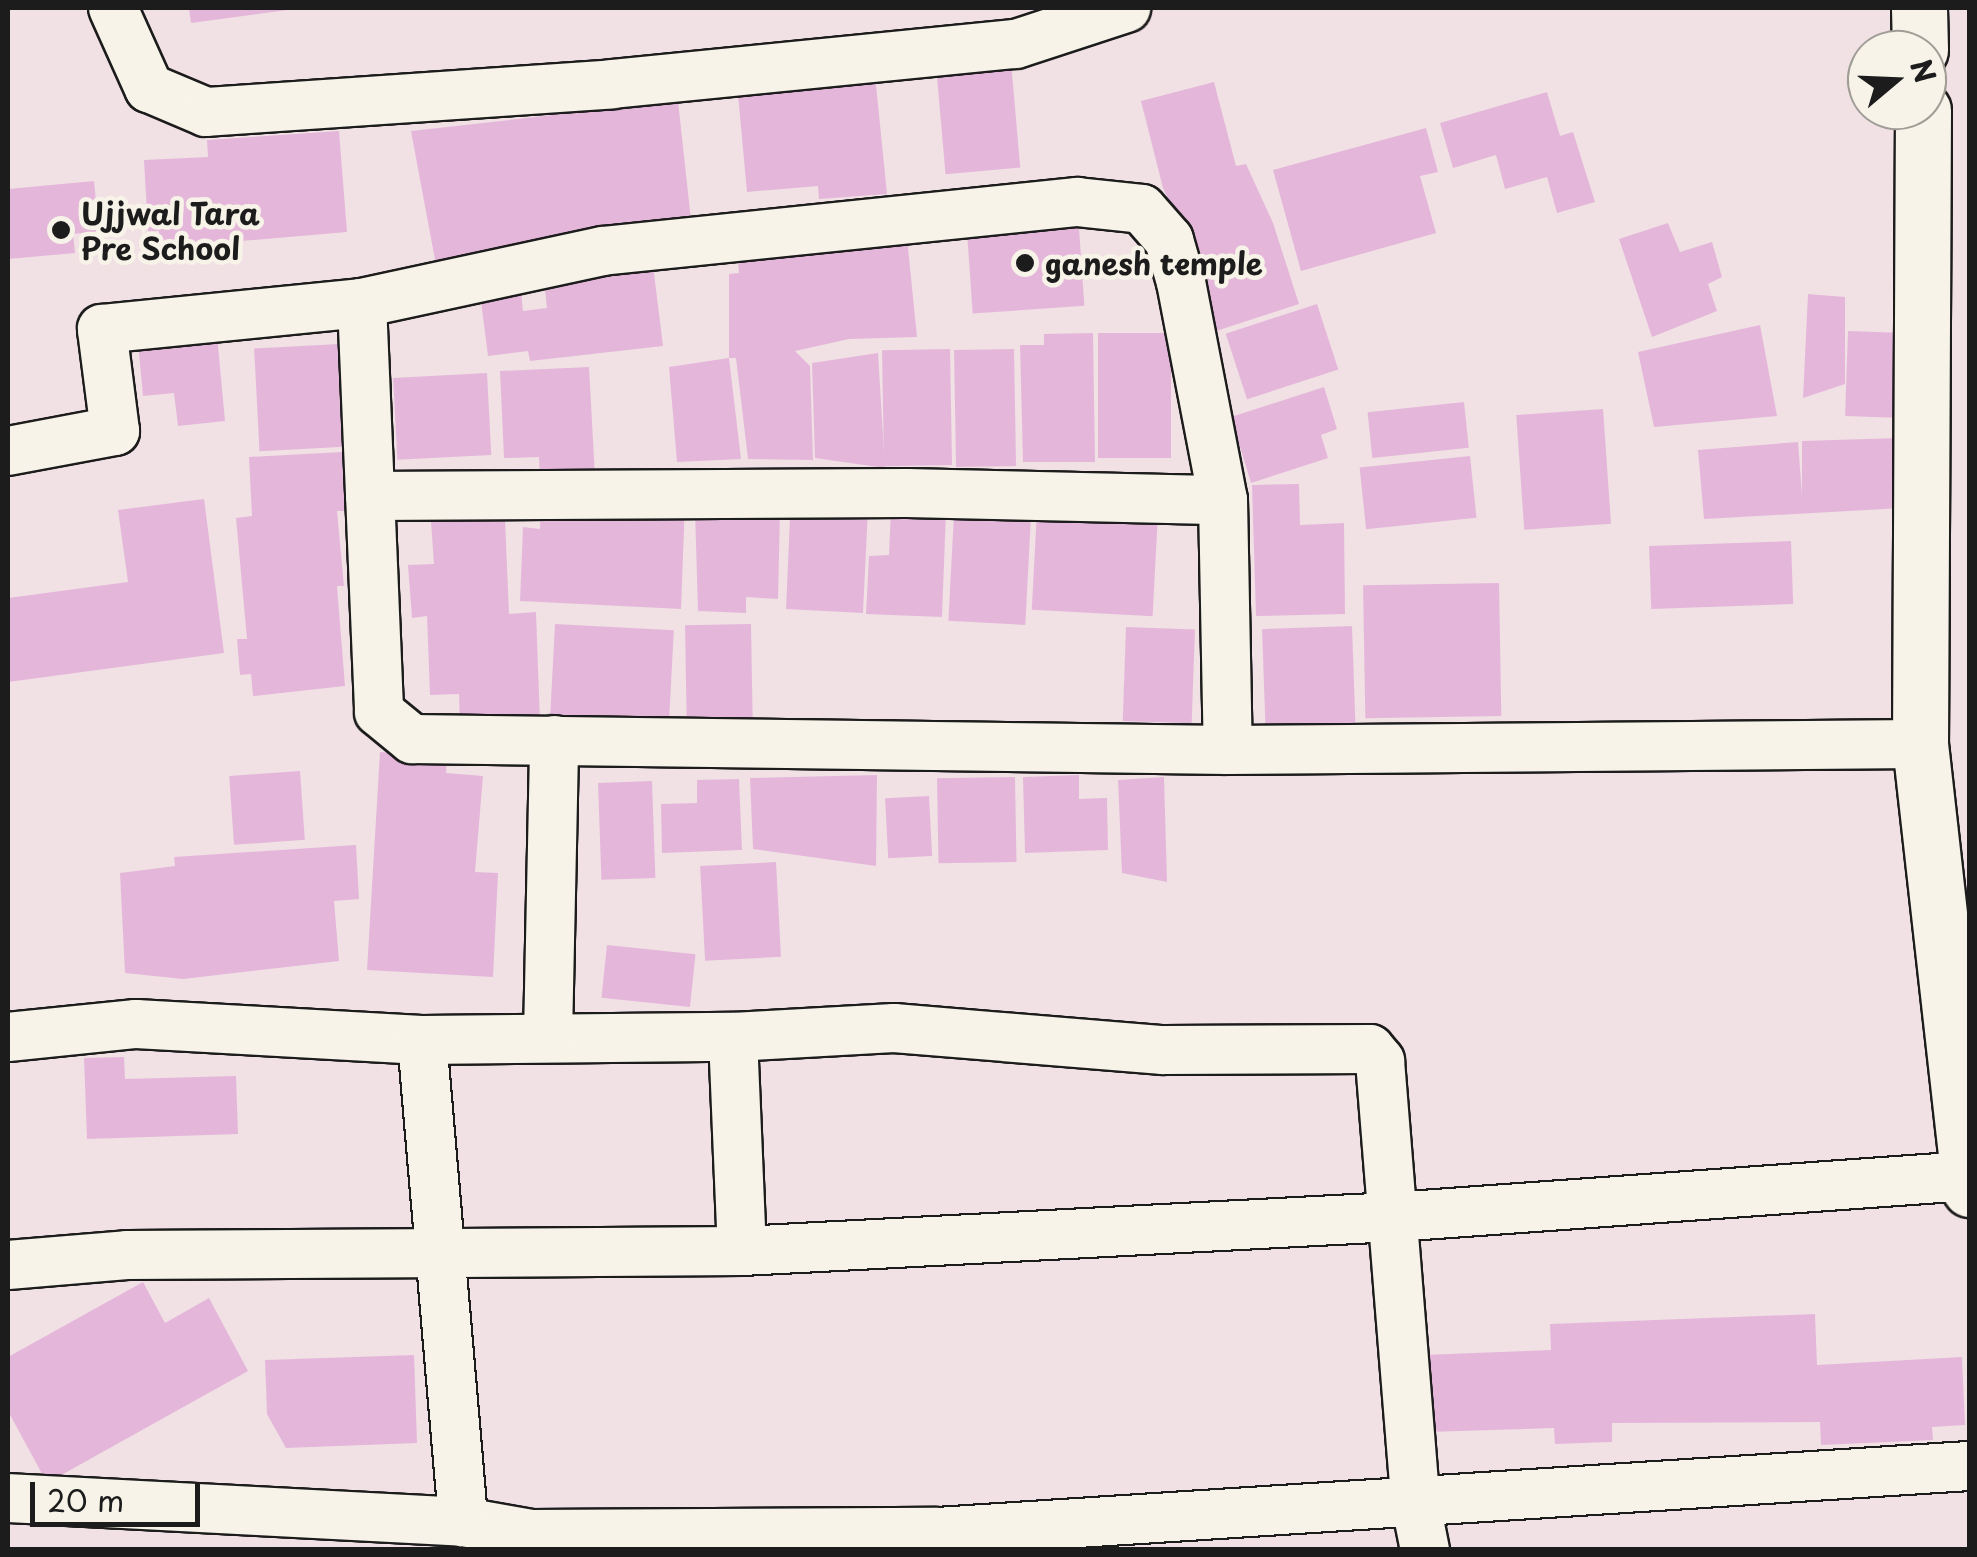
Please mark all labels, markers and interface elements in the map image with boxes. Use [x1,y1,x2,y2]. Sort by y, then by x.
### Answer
north arrow [1847,30,1947,130]
text: N [1900,53,1948,88]
place label: Ujjwal Tara Pre School [81,195,262,266]
marker: Ujjwal Tara Pre School [50,219,72,241]
place label: ganesh temple [1045,245,1263,281]
marker: ganesh temple [1014,252,1036,274]
scale bar [35,1462,205,1524]
text: 20 m [47,1477,124,1522]

